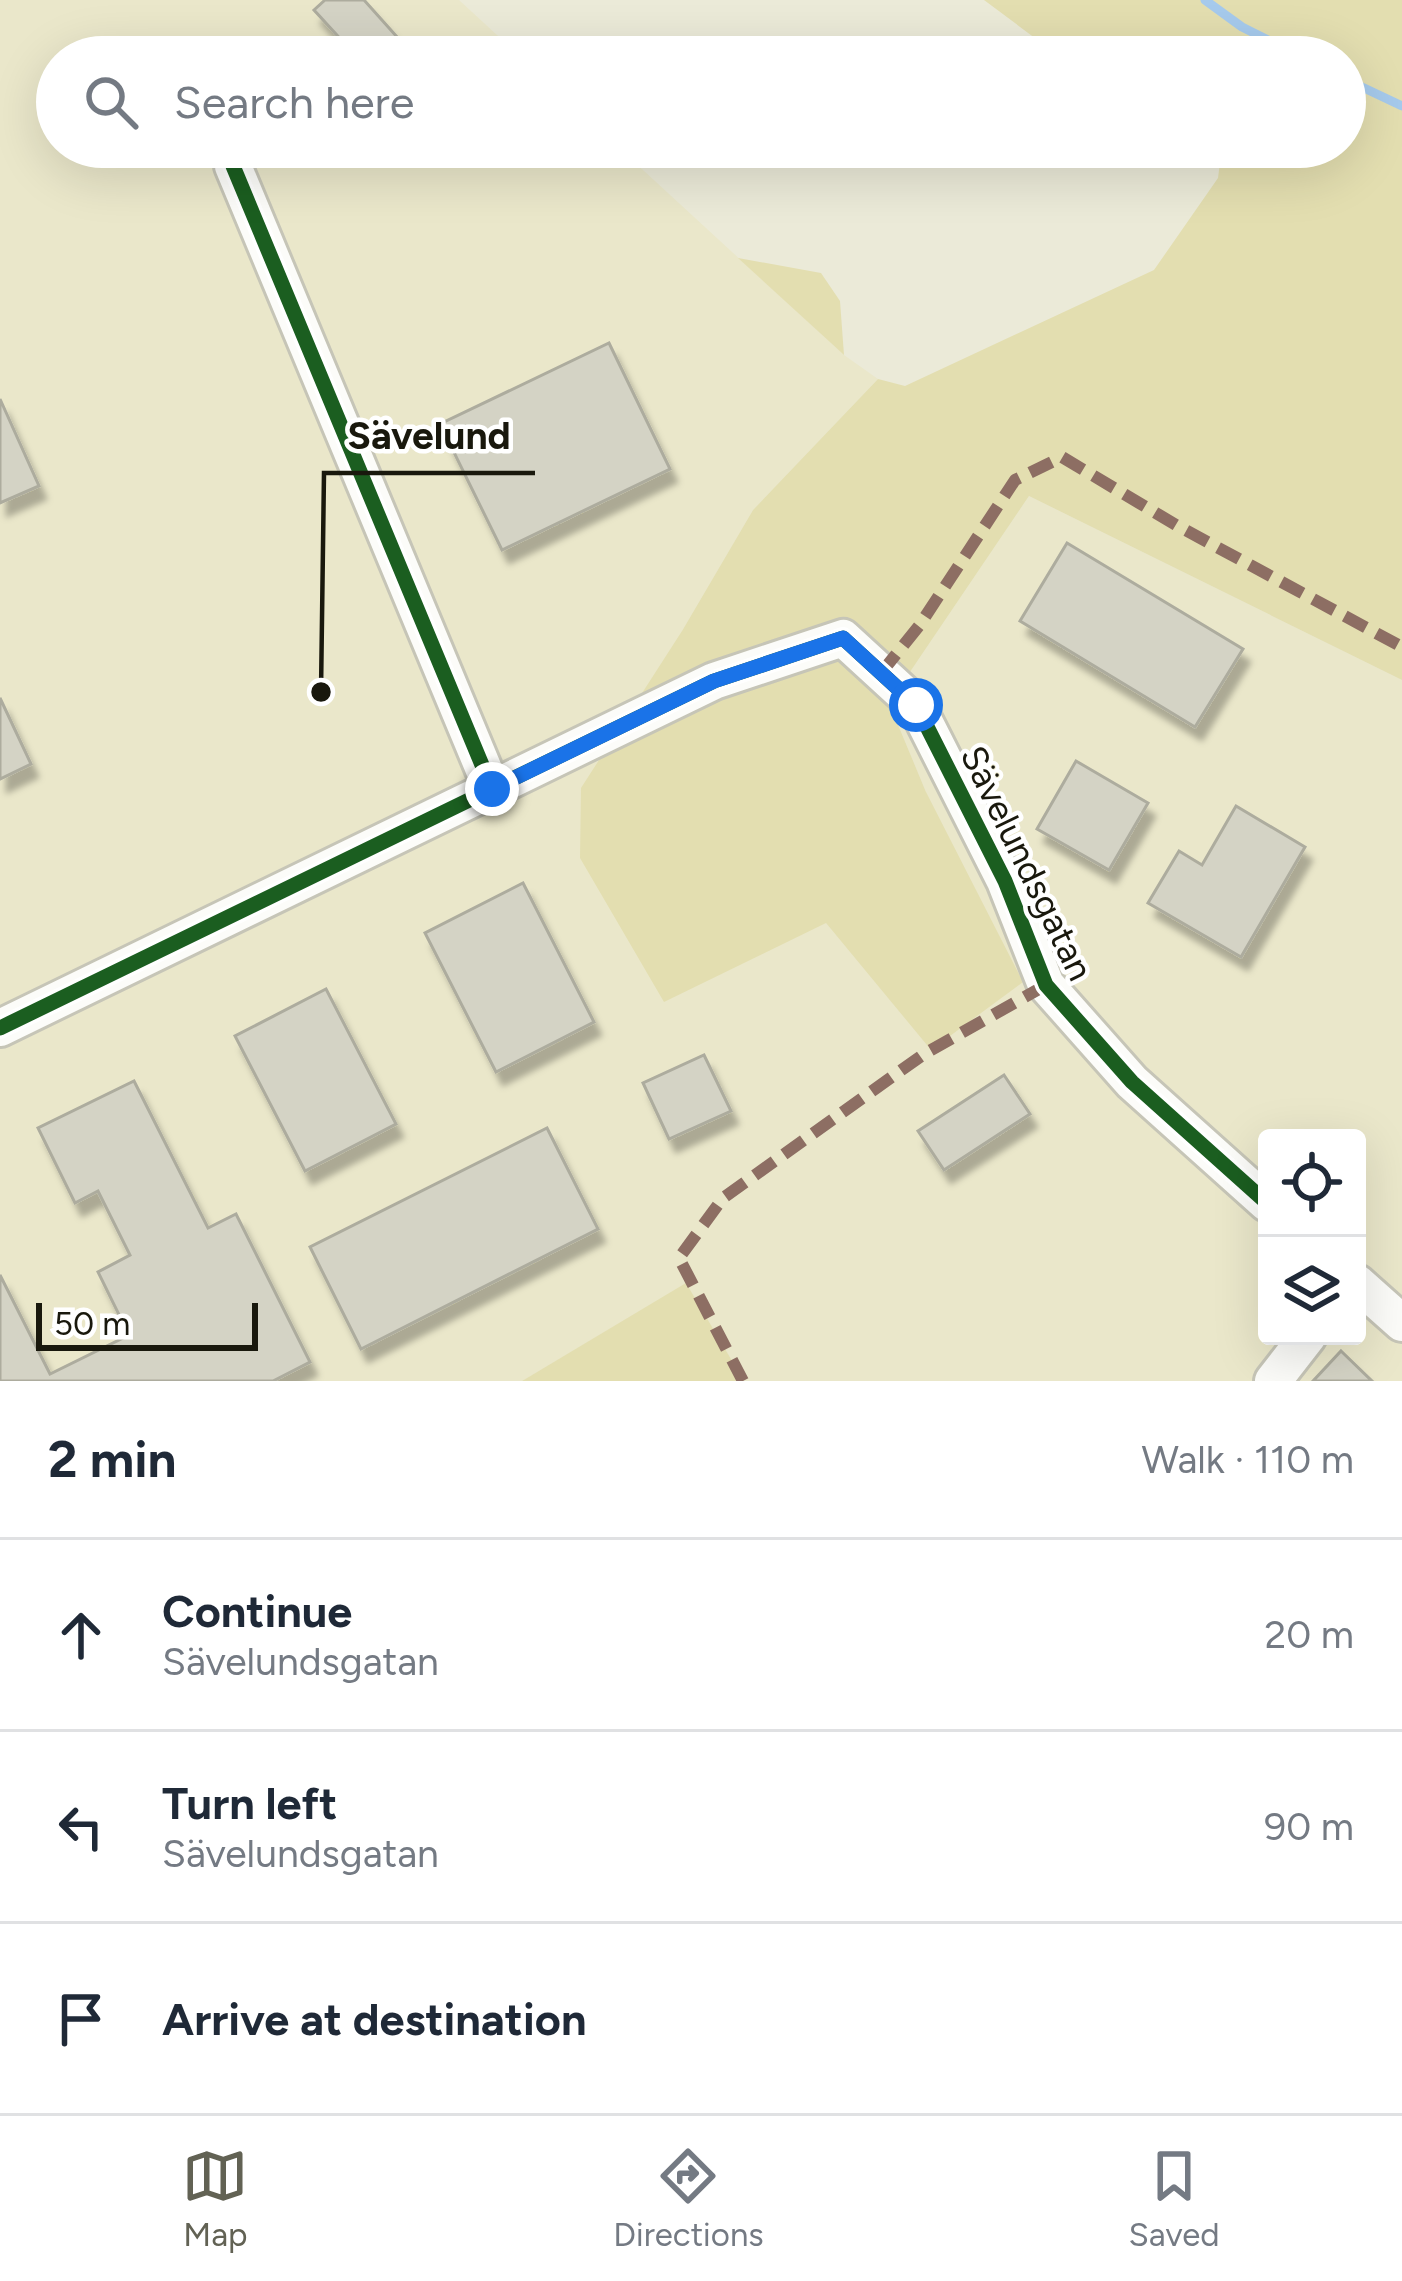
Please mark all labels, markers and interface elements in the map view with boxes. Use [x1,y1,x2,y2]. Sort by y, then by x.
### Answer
search box [36,36,1366,168]
icon: search [78,69,144,135]
text: Search here [174,75,414,129]
callout: Sävelund [324,398,535,473]
text: Sävelund [347,412,511,459]
route start [889,678,943,732]
street label: Sävelundsgatan [952,739,1102,987]
route end [465,762,519,816]
map controls [1258,1129,1366,1345]
button: locate [1258,1129,1366,1237]
button: layers [1258,1237,1366,1345]
scale bar [36,1297,258,1350]
text: 50 m [54,1304,130,1343]
text: 2 min [48,1429,176,1490]
text: Walk · 110 m [1142,1436,1354,1483]
text: Continue [162,1584,352,1638]
icon: ahead [48,1602,114,1668]
text: 20 m [1264,1611,1354,1658]
text: Sävelundsgatan [162,1638,439,1685]
text: Turn left [162,1776,337,1830]
icon: left [48,1794,114,1860]
text: 90 m [1264,1803,1354,1850]
text: Sävelundsgatan [162,1830,439,1877]
icon: arrive [48,1986,114,2052]
text: Arrive at destination [162,1992,586,2046]
tab: Map [182,2143,248,2254]
tab: Directions [613,2143,764,2254]
tab: Saved [1129,2143,1220,2254]

